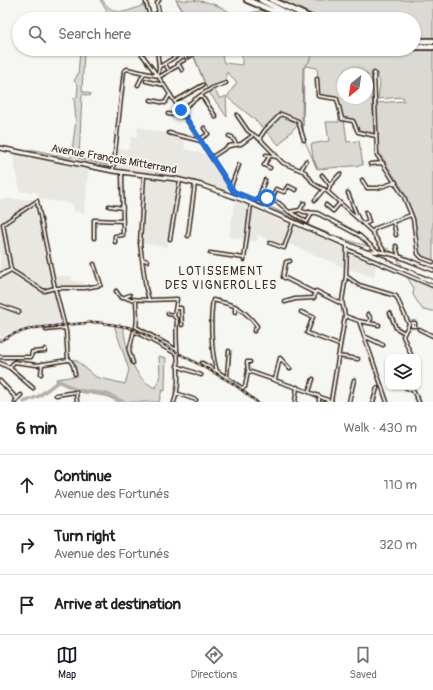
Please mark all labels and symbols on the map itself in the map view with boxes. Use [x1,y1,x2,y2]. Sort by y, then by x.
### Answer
north arrow [337,68,373,104]
route end [172,101,190,119]
street label: Avenue François Mitterrand [50,142,178,176]
route start [258,189,276,207]
district label: LOTISSEMENT DES VIGNEROLLES [165,264,277,293]

